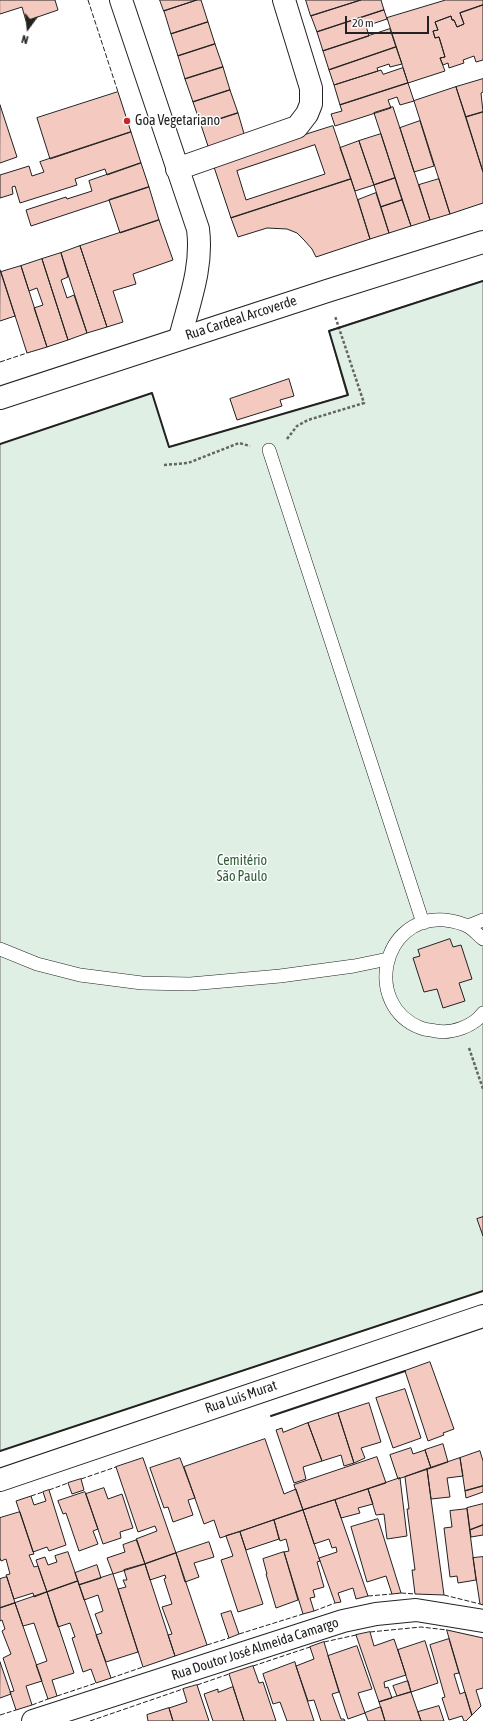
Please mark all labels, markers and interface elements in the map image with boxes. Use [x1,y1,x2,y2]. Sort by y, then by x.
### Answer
north arrow [8,8,48,48]
scale bar [347,8,431,34]
text: 20 m [352,16,374,30]
text: N [20,33,30,46]
place label: Goa Vegetariano [135,113,220,129]
marker: Goa Vegetariano [122,116,132,126]
street label: Rua Cardeal Arcoverde [183,292,299,344]
park label: Cemitério São Paulo [217,853,267,886]
street label: Rua Luís Murat [203,1377,279,1417]
street label: Rua Doutor José Almeida Camargo [169,1614,341,1684]

